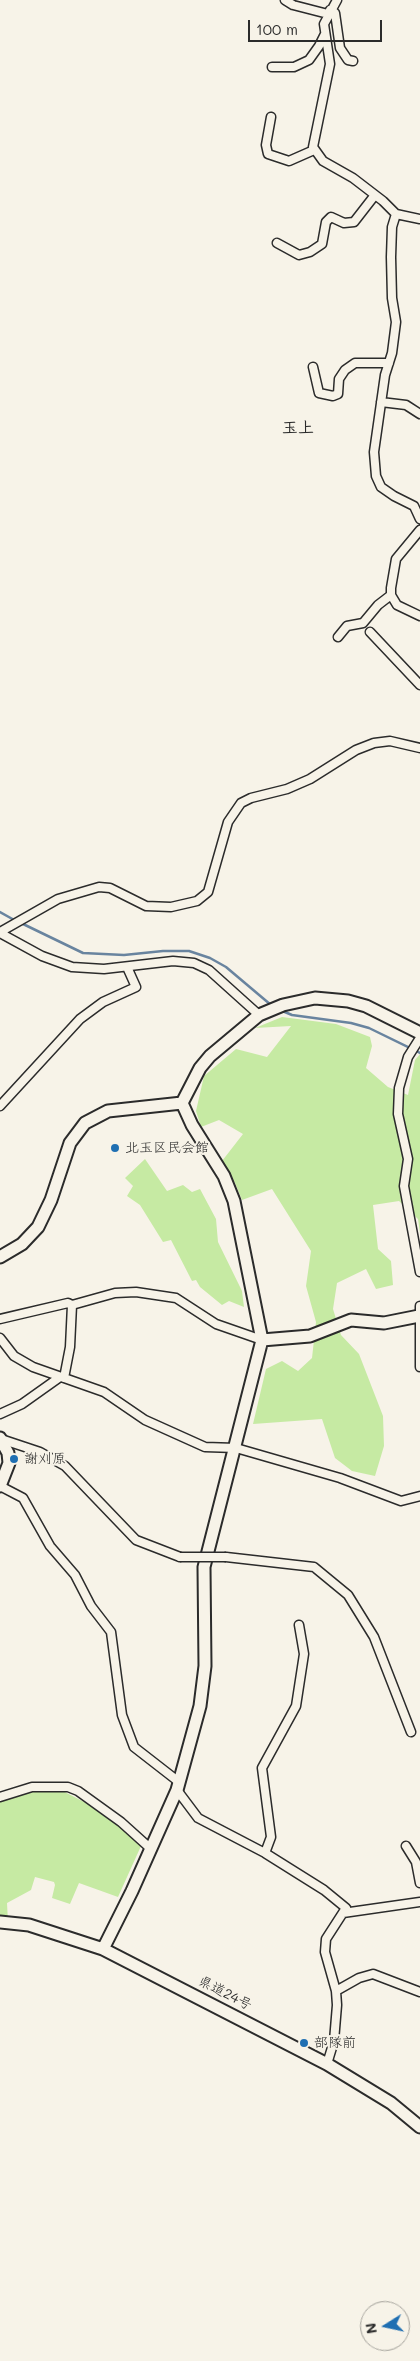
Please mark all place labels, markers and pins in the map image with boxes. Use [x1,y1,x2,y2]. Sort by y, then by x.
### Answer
place label: 北玉区民会館 [125,1140,209,1156]
marker: 北玉区民会館 [109,1142,121,1154]
place label: 謝刈原 [24,1451,66,1467]
marker: 謝刈原 [8,1453,20,1465]
place label: 部隊前 [314,2035,356,2051]
marker: 部隊前 [298,2037,310,2049]

